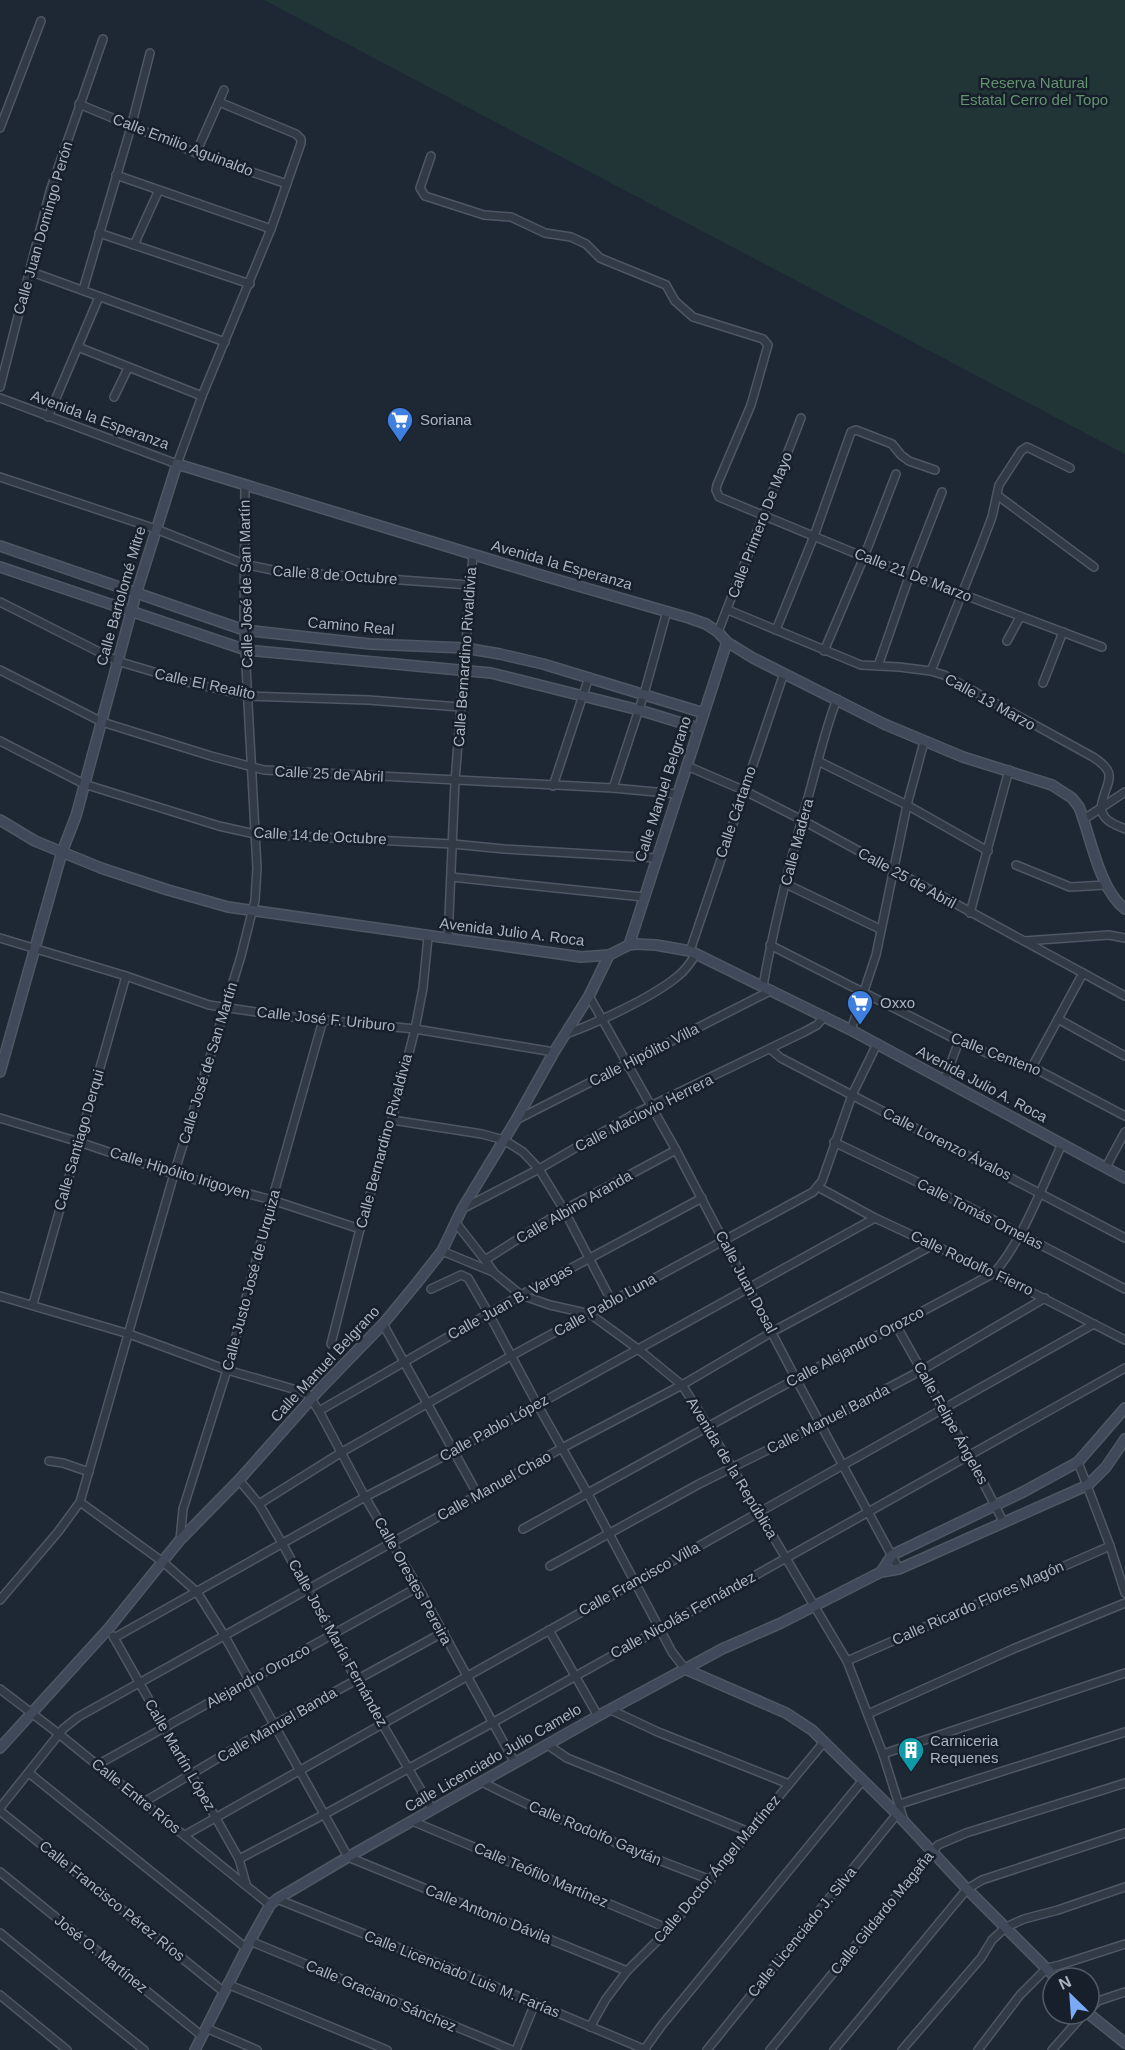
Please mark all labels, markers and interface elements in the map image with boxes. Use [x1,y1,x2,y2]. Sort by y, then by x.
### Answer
park label: Reserva Natural Estatal Cerro del Topo [960,74,1108,108]
street label: Calle Emilio Aguinaldo [110,110,256,179]
street label: Calle Juan Domingo Perón [10,139,75,316]
street label: Avenida la Esperanza [29,387,172,453]
supermarket icon: Soriana [385,405,415,443]
place label: Soriana [420,411,472,428]
street label: Calle Primero De Mayo [724,449,795,600]
street label: Calle José de San Martín [236,500,255,668]
street label: Calle Bartolomé Mitre [92,524,149,668]
street label: Avenida la Esperanza [490,536,635,593]
street label: Calle 21 De Marzo [852,544,974,605]
street label: Calle 8 de Octubre [272,562,398,587]
street label: Calle Bernardino Rivaldivia [450,566,479,747]
street label: Camino Real [307,613,395,638]
street label: Calle El Realito [153,665,257,702]
street label: Calle 13 Marzo [942,670,1038,733]
street label: Calle Manuel Belgrano [631,714,694,864]
street label: Calle 25 de Abril [274,762,384,785]
street label: Calle Cártamo [712,764,759,860]
street label: Calle Madera [777,796,816,887]
street label: Calle 14 de Octubre [253,824,387,847]
street label: Calle 25 de Abril [855,844,959,911]
street label: Avenida Julio A. Roca [439,914,586,949]
street label: Calle José de San Martín [175,980,240,1146]
supermarket icon: Oxxo [845,988,875,1026]
place label: Oxxo [880,994,915,1011]
street label: Calle José F. Uriburo [256,1003,396,1034]
street label: Calle Hipólito Villa [586,1019,702,1090]
street label: Calle Centeno [949,1029,1044,1079]
street label: Avenida Julio A. Roca [914,1042,1051,1126]
street label: Calle Bernardino Rivaldivia [352,1051,415,1230]
street label: Calle Santiago Derqui [50,1067,107,1212]
street label: Calle Maclovio Herrera [572,1070,716,1155]
street label: Calle Lorenzo Ávalos [880,1104,1014,1183]
street label: Calle Hipólito Irigoyen [108,1143,252,1202]
street label: Calle Albino Aranda [513,1166,635,1247]
street label: Calle Tomás Ornelas [914,1174,1046,1253]
street label: Calle Justo José de Urquiza [218,1187,283,1372]
street label: Calle Rodolfo Fierro [908,1227,1036,1298]
street label: Calle Juan Dosal [712,1228,781,1336]
street label: Calle Juan B. Vargas [444,1260,575,1343]
street label: Calle Pablo Luna [551,1269,659,1340]
street label: Calle Manuel Belgrano [267,1302,383,1425]
street label: Calle Alejandro Orozco [783,1303,926,1390]
street label: Calle Felipe Ángeles [911,1358,992,1487]
street label: Calle Manuel Banda [764,1380,892,1457]
street label: Calle Pablo López [436,1391,551,1465]
street label: Avenida de la República [684,1394,782,1542]
street label: Calle Manuel Chao [434,1447,554,1524]
street label: Calle Orestes Pereira [371,1514,456,1648]
street label: Calle Francisco Villa [575,1538,703,1619]
street label: Calle José María Fernández [285,1556,392,1729]
street label: Calle Ricardo Flores Magón [889,1557,1066,1648]
street label: Calle Nicolás Fernández [607,1568,758,1662]
street label: Alejandro Orozco [203,1640,313,1711]
street label: Calle Manuel Banda [214,1683,340,1766]
street label: Calle Martín López [142,1696,219,1814]
street label: Calle Licenciado Julio Camelo [401,1700,584,1815]
place label: Carniceria Requenes [930,1732,999,1766]
building icon: Carniceria Requenes [896,1735,926,1773]
street label: Calle Entre Ríos [89,1755,184,1837]
street label: Calle Doctor Ángel Martínez [650,1791,783,1946]
street label: Calle Rodolfo Gaytán [526,1797,664,1868]
street label: Calle Francisco Pérez Ríos [36,1837,188,1964]
street label: Calle Teófilo Martínez [472,1839,611,1910]
street label: Calle Gildardo Magaña [827,1847,937,1978]
street label: Calle Licenciado J. Silva [744,1863,860,2000]
street label: Calle Antonio Dávila [423,1881,554,1947]
street label: José O. Martínez [52,1911,151,1996]
street label: Calle Licenciado Luis M. Farías [362,1926,562,2021]
street label: Calle Graciano Sánchez [303,1956,459,2035]
north arrow [1041,1966,1101,2026]
text: N [1056,1973,1074,1993]

